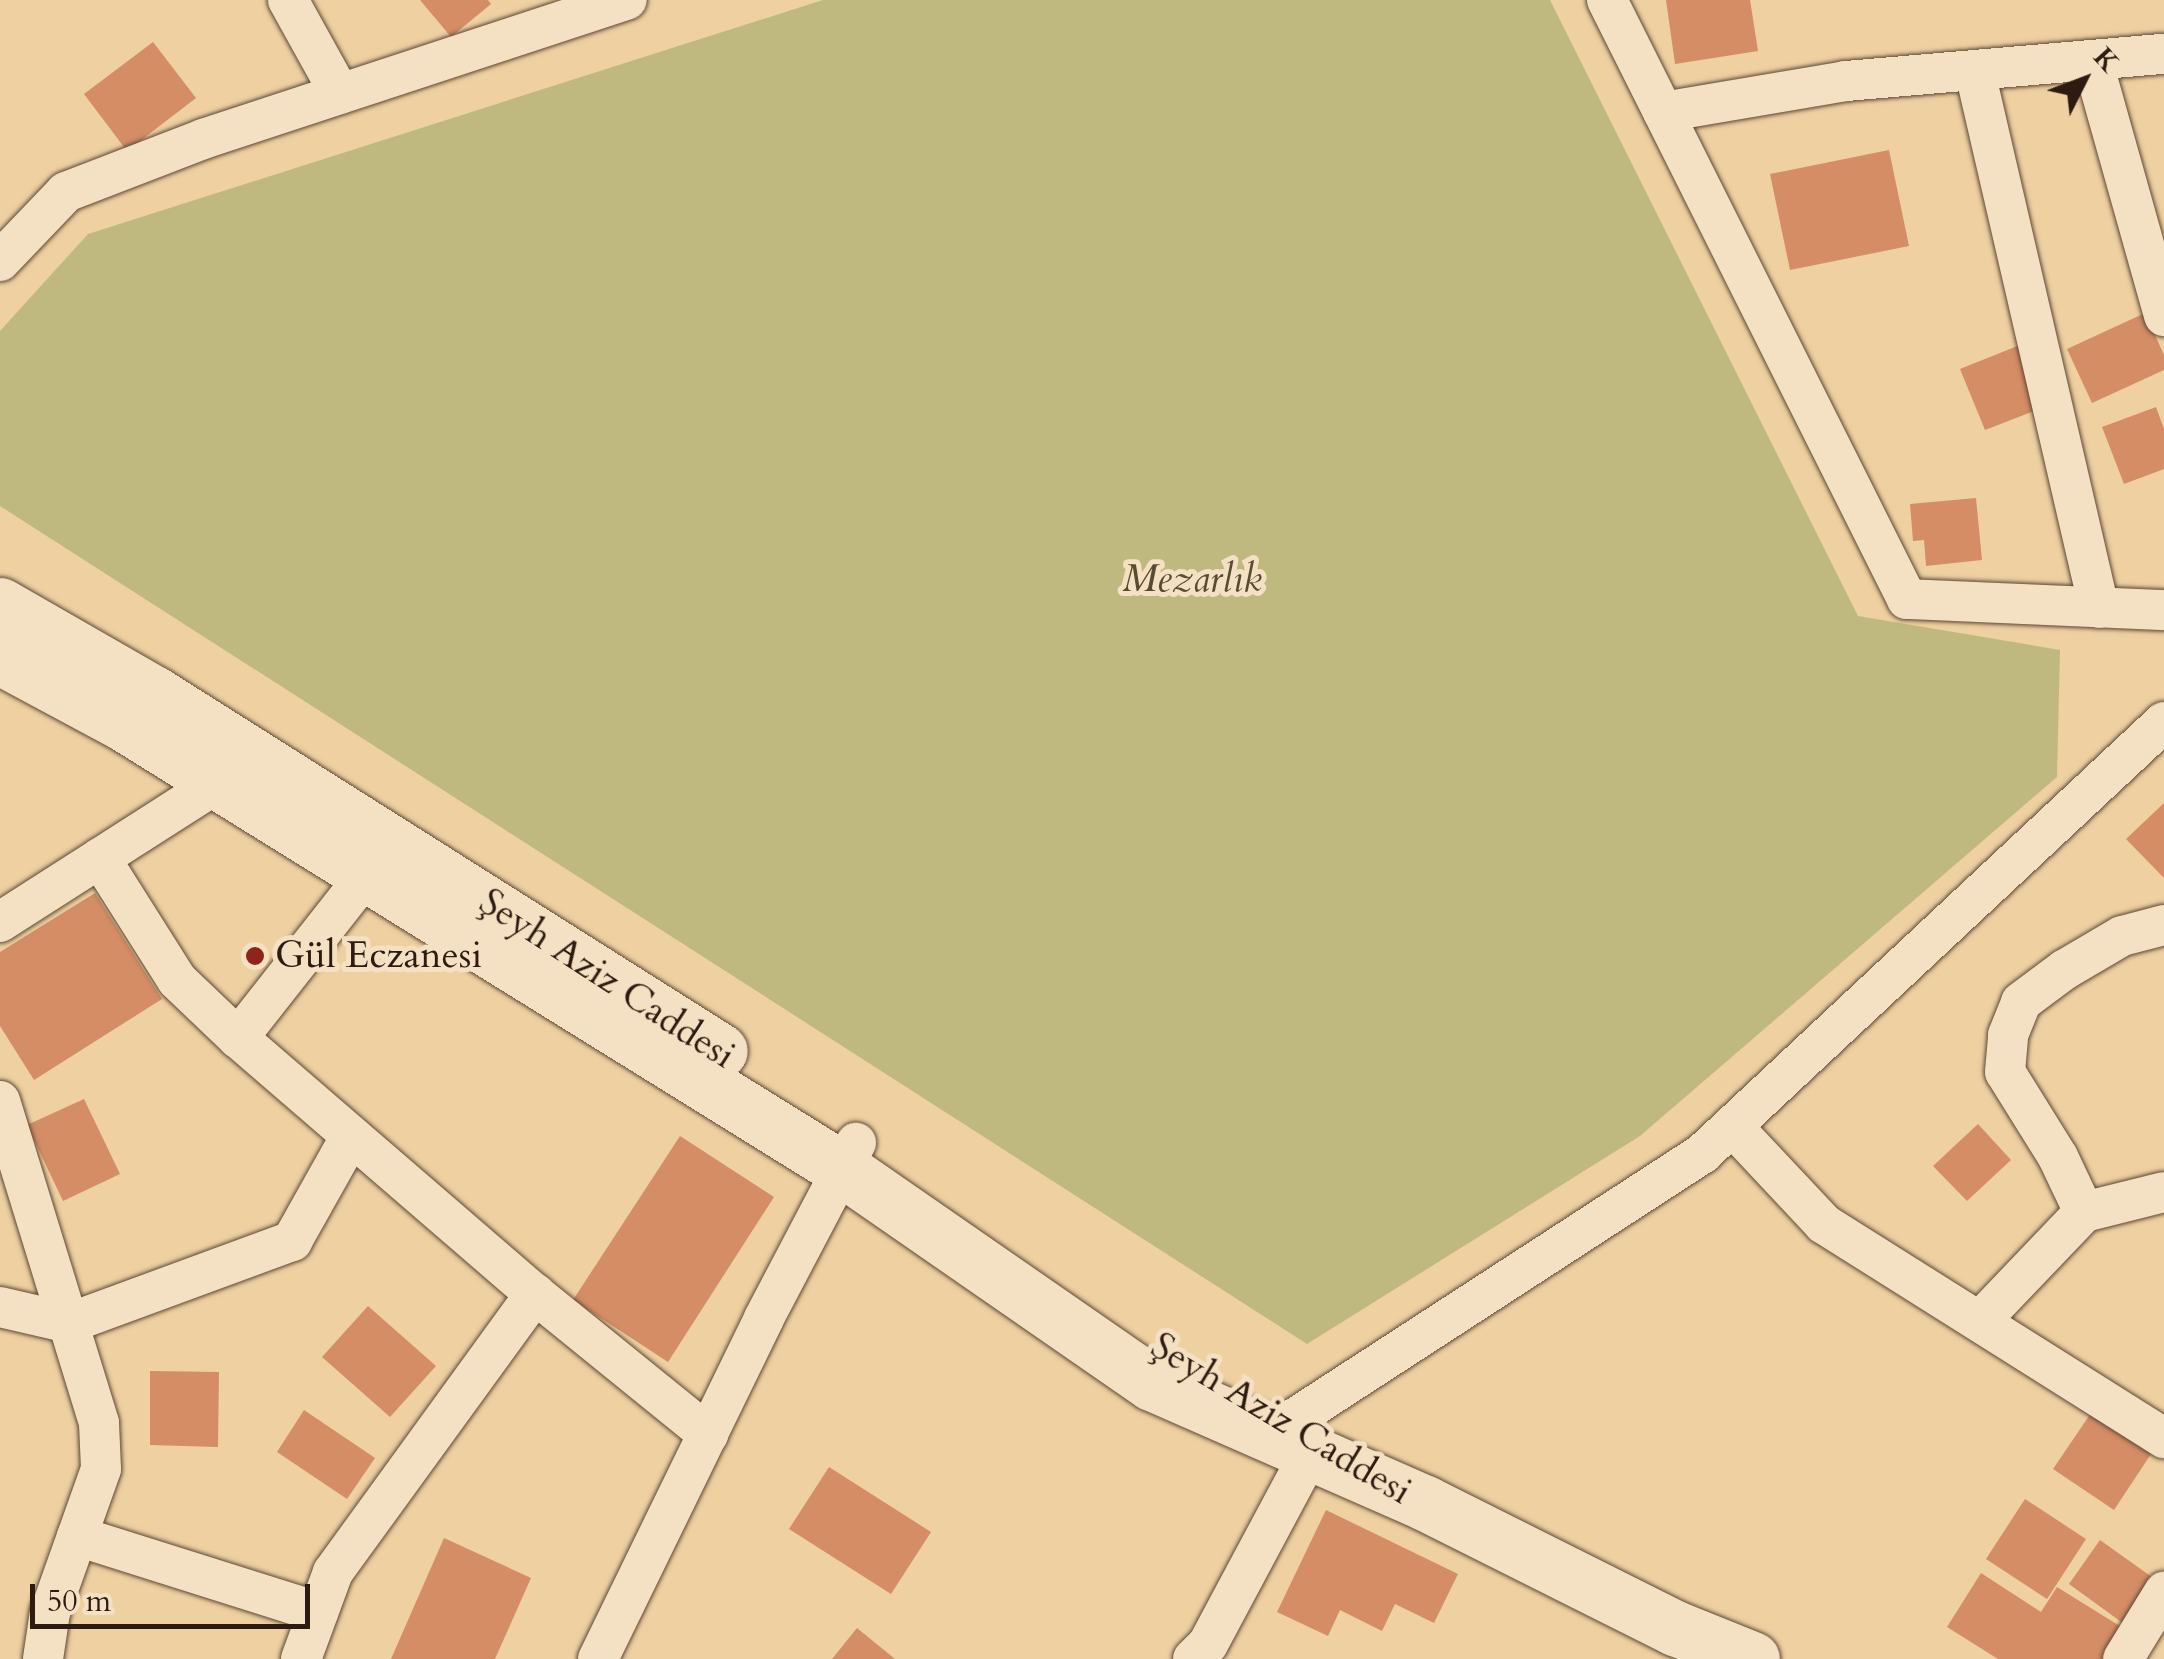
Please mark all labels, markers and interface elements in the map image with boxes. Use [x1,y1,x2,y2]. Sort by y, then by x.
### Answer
north arrow [2034,30,2134,130]
text: K [2085,39,2128,81]
park label: Mezarlık [1122,557,1262,603]
street label: Şeyh Aziz Caddesi [471,879,743,1079]
place label: Gül Eczanesi [275,933,482,979]
marker: Gül Eczanesi [244,945,266,967]
street label: Şeyh Aziz Caddesi [1142,1323,1420,1515]
scale bar [35,1564,315,1626]
text: 50 m [47,1581,111,1622]

